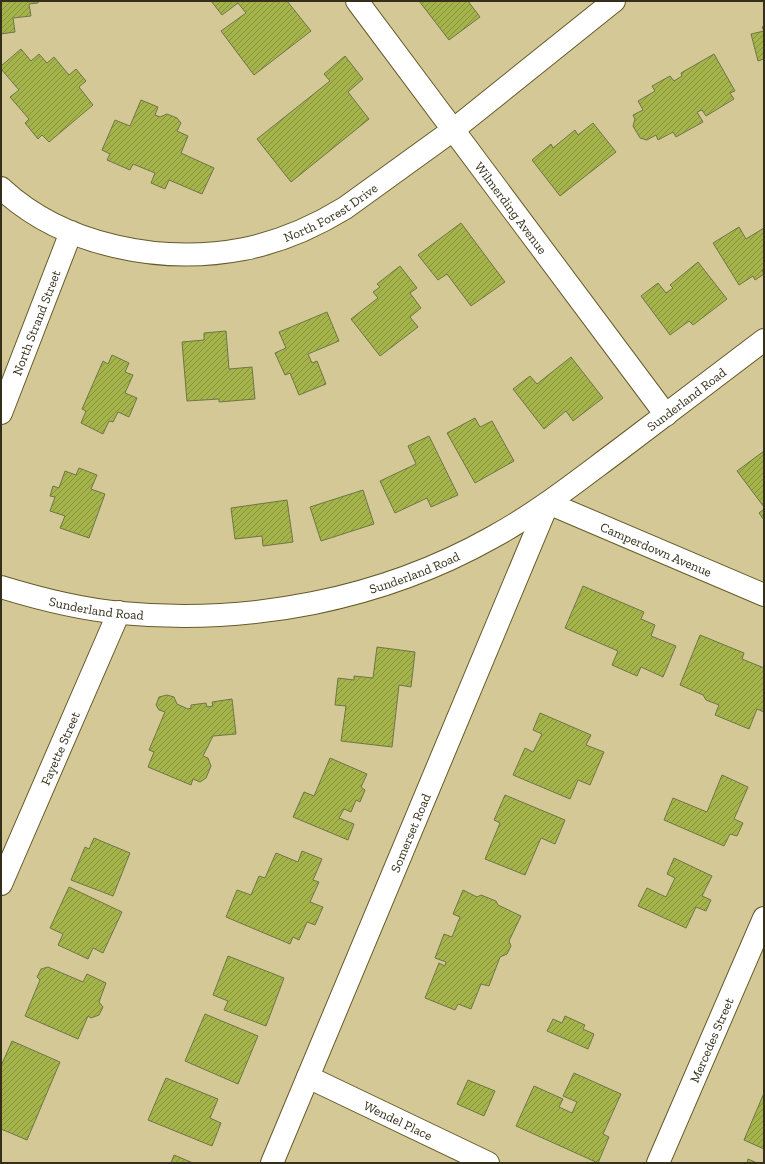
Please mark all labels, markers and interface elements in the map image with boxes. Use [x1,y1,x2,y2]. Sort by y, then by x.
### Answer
street label: Wilmerding Avenue [472,159,551,257]
street label: North Forest Drive [281,180,380,245]
street label: North Strand Street [9,268,63,377]
street label: Sunderland Road [644,364,729,434]
street label: Camperdown Avenue [598,519,714,579]
street label: Sunderland Road [367,548,462,596]
street label: Sunderland Road [48,593,144,622]
street label: Fayette Street [37,709,83,787]
street label: Somerset Road [387,791,433,874]
street label: Mercedes Street [686,995,736,1085]
street label: Wendel Place [362,1097,435,1143]

